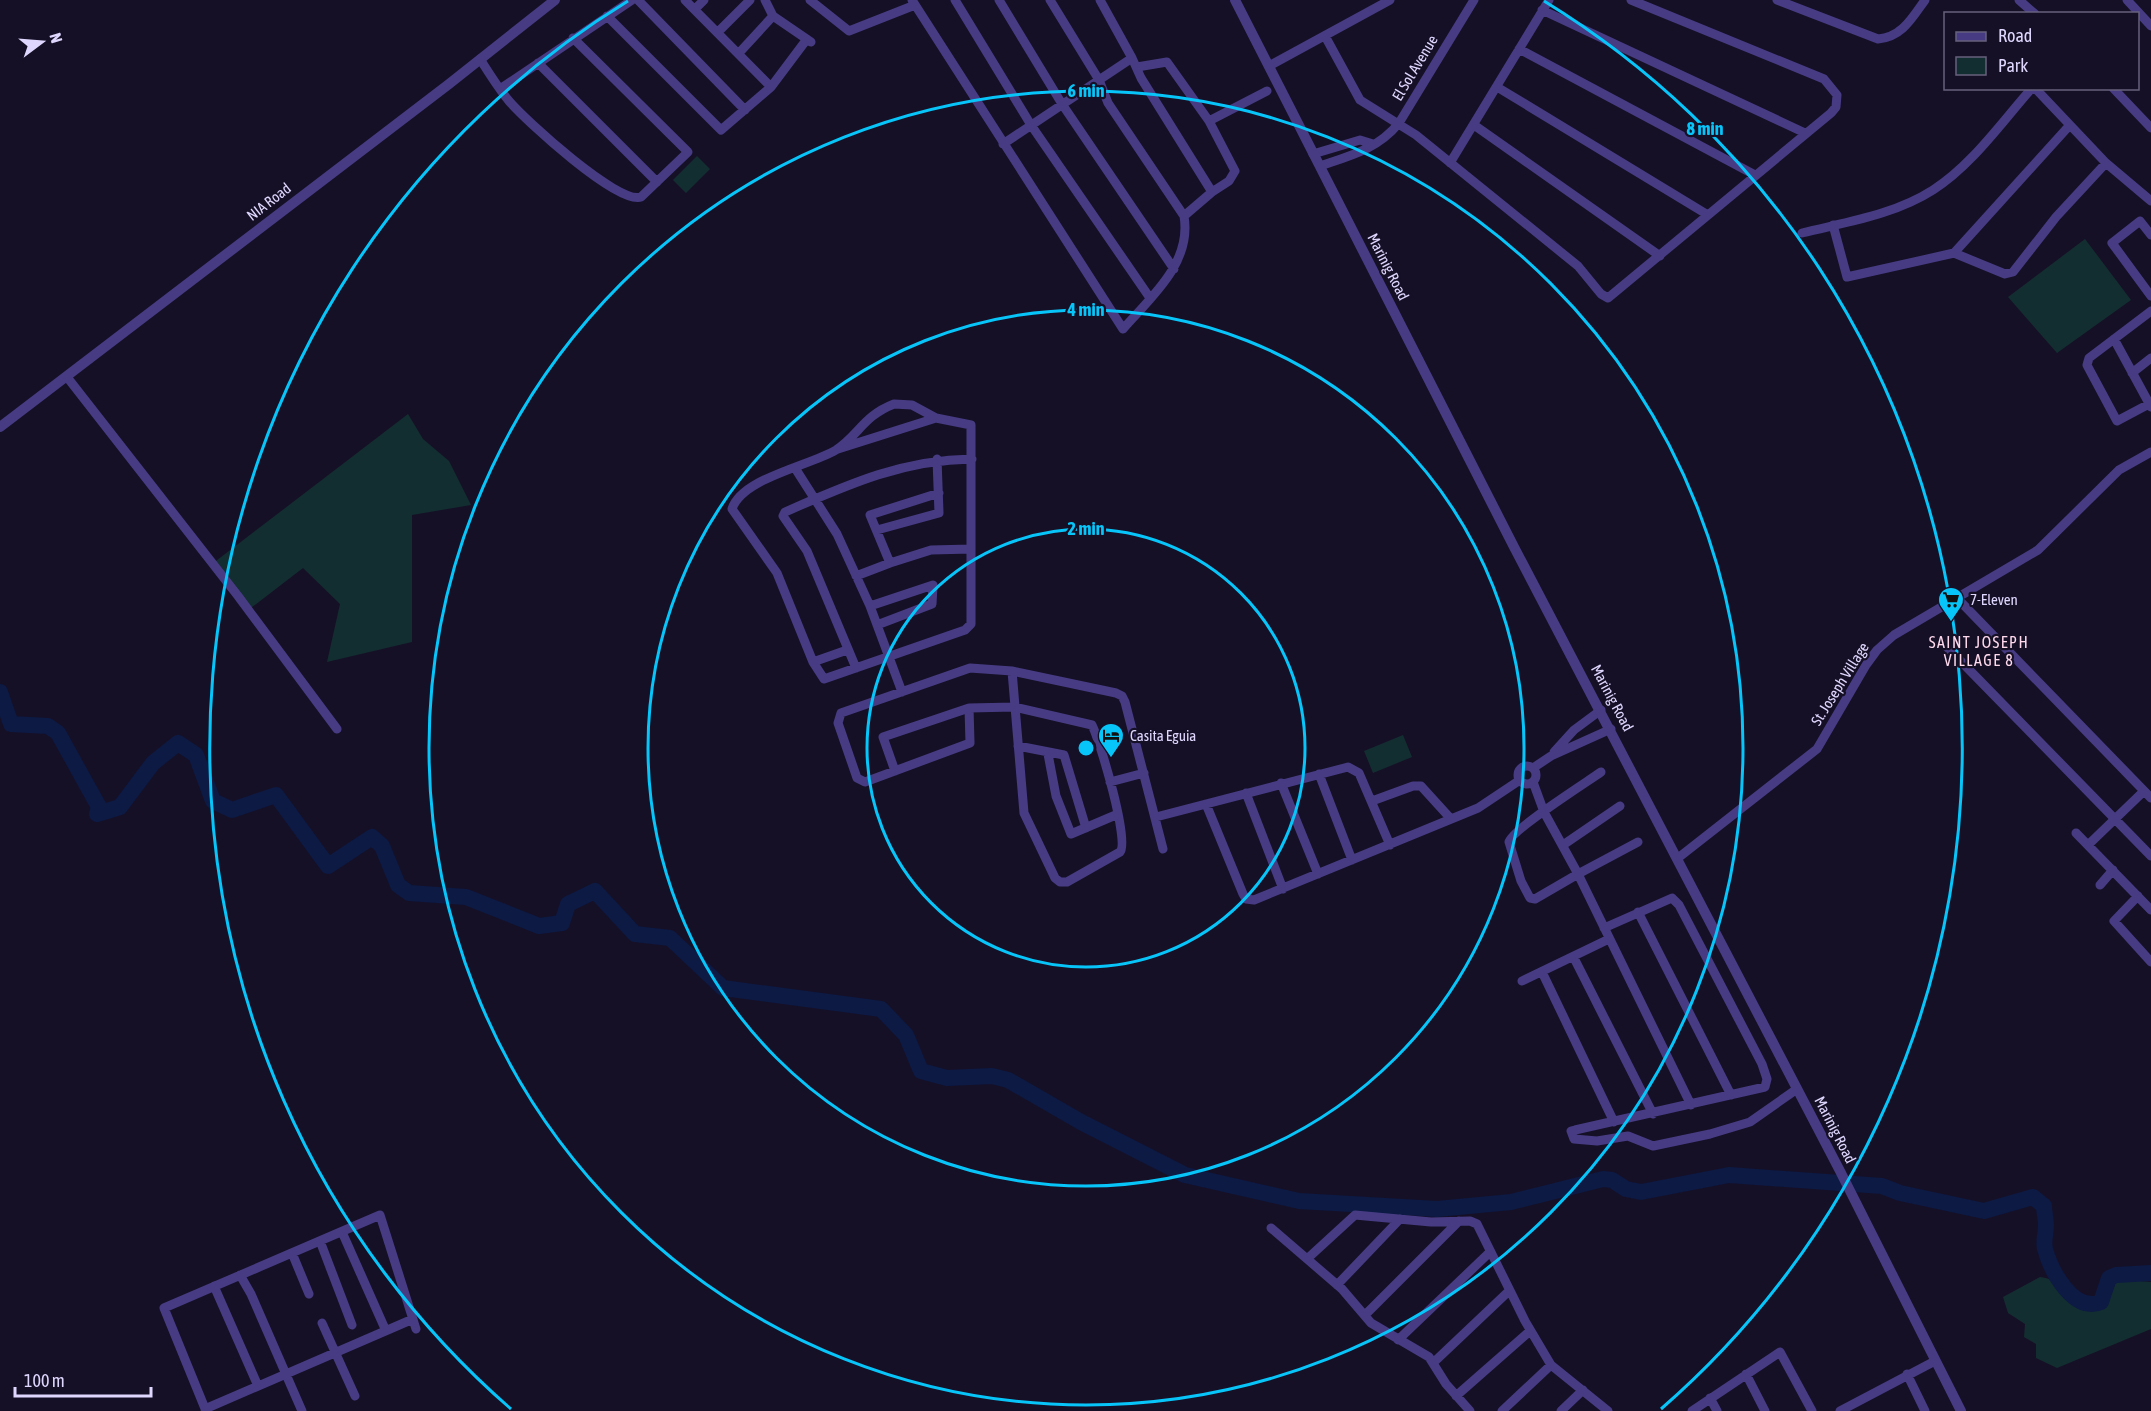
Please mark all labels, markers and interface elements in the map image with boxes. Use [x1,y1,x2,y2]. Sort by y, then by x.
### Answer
north arrow [12,12,72,72]
legend [1944,12,2139,90]
text: Road [1998,25,2032,46]
text: N [46,31,66,45]
street label: El Sol Avenue [1388,32,1441,104]
text: Park [1998,55,2028,76]
text: 6 min [1068,80,1105,101]
text: 8 min [1687,118,1724,139]
street label: NIA Road [243,179,294,224]
street label: Marinig Road [1364,230,1413,303]
text: 4 min [1067,299,1105,320]
text: 2 min [1068,518,1105,539]
supermarket icon: 7-Eleven [1936,585,1966,623]
place label: 7-Eleven [1970,591,2018,608]
district label: SAINT JOSEPH VILLAGE 8 [1929,633,2029,669]
street label: St. Joseph Village [1807,639,1872,728]
street label: Marinig Road [1588,662,1637,734]
hotel icon: Casita Eguia [1096,721,1126,759]
place label: Casita Eguia [1130,727,1196,744]
centre of rings [1076,738,1096,758]
street label: Marinig Road [1811,1093,1860,1166]
scale bar [15,1360,152,1398]
text: 100 m [24,1370,65,1391]

